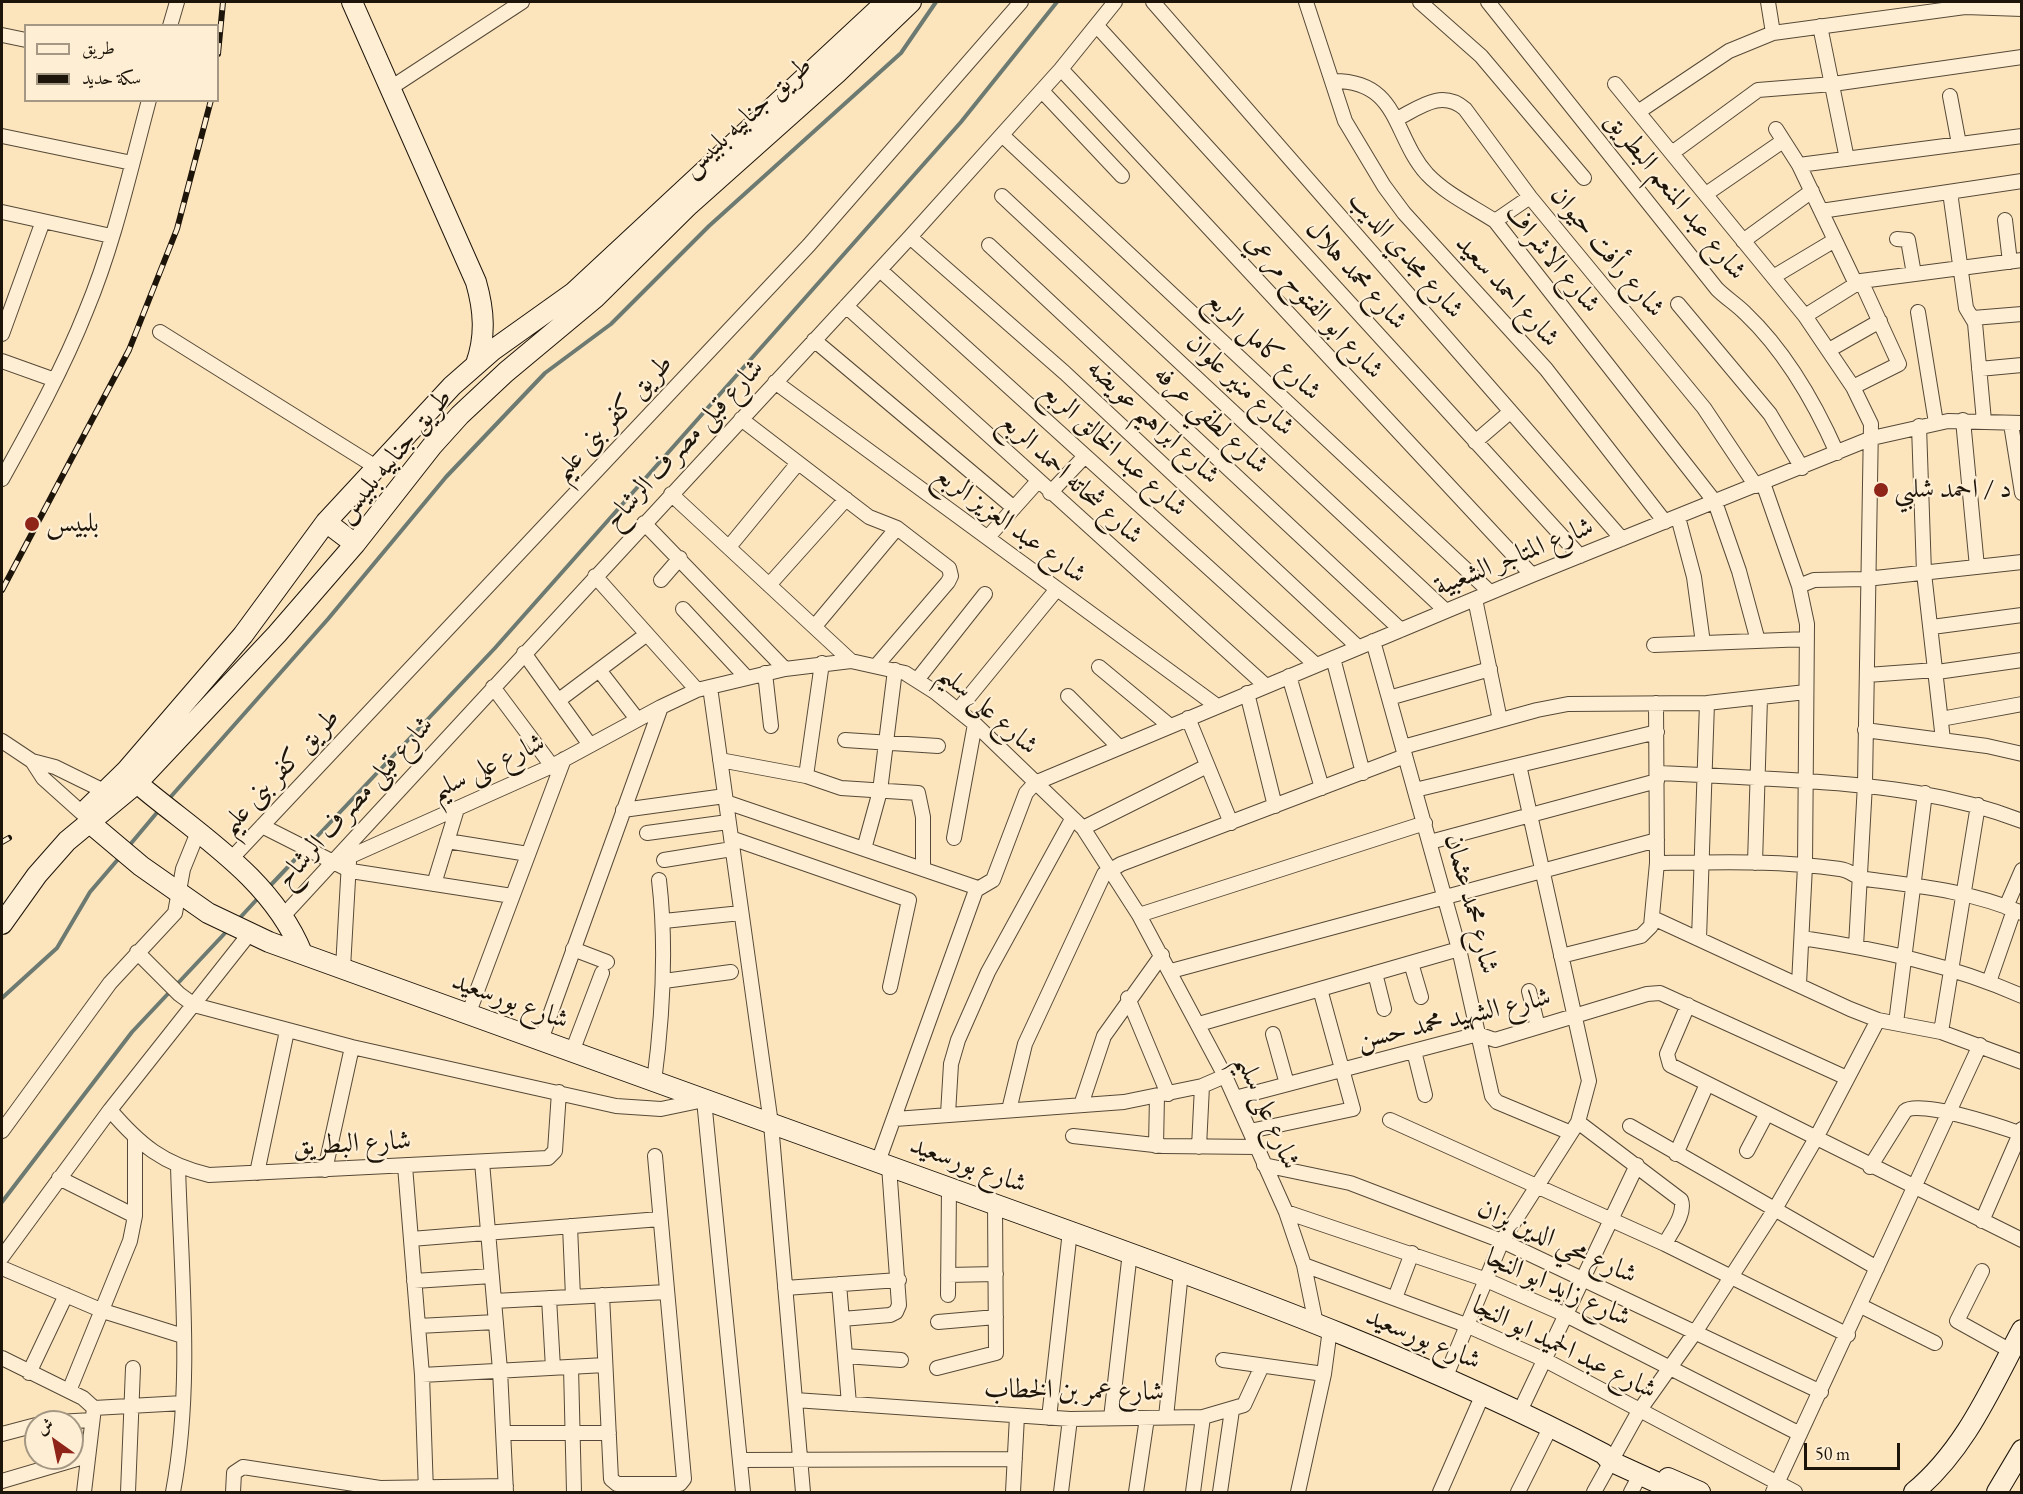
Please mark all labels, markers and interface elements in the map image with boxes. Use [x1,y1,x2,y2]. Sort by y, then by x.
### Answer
legend [24,24,219,102]
text: طريق [82,36,115,59]
street label: طريق جنابيه بلبيس [675,50,819,184]
text: سكة حديد [82,66,141,89]
street label: شارع عبد المنعم البطريق [1597,105,1753,287]
street label: شارع رأفت حيوان [1543,180,1671,324]
street label: شارع مجدي الديب [1342,184,1470,326]
street label: شارع الاشراف [1497,198,1607,320]
street label: شارع محمد هلال [1298,213,1414,337]
street label: شارع ابو الفتوح مرعي [1238,226,1390,386]
street label: شارع احمد سعيد [1448,228,1566,354]
street label: شارع كامل الربع [1198,284,1328,408]
street label: شارع منير علوان [1179,326,1301,444]
street label: طريق كفر بنى عليم [546,348,680,488]
street label: شارع قبلى مصرف الرشاح [597,352,771,536]
street label: شارع ابراهيم عويضه [1080,352,1226,492]
street label: شارع لطفي عرفه [1147,359,1275,481]
street label: شارع عبد الخالق الربع [1034,376,1194,524]
street label: طريق جنابيه بلبيس [329,382,459,530]
street label: شارع شحاته احمد الربع [993,406,1149,552]
street label: شارع عبد العزيز الربع [928,459,1092,591]
place label: د / احمد شلبي [1894,474,2012,506]
marker: د / احمد شلبي [1872,481,1890,499]
place label: بلبيس [46,508,99,540]
street label: شارع المتاجر الشعبية [1430,510,1598,604]
marker: بلبيس [23,515,41,533]
street label: شارع على سليم [931,658,1045,762]
street label: طريق كفر بنى عليم [213,702,347,842]
street label: شارع قبلى مصرف الرشاح [269,709,441,895]
street label: شارع على سليم [426,727,550,807]
street label: شارع محمد عثمان [1437,830,1505,978]
street label: شارع بورسعيد [447,965,573,1037]
street label: شارع الشهيد محمد حسن [1354,981,1554,1057]
street label: شارع على سليم [1227,1050,1307,1174]
street label: شارع البطريق [292,1125,412,1163]
street label: شارع بورسعيد [905,1129,1031,1201]
street label: شارع محي الدين بزان [1472,1192,1642,1292]
street label: شارع زايد ابو النجا [1480,1242,1636,1334]
street label: شارع عبد الحميد ابو النجا [1466,1289,1662,1407]
street label: شارع بورسعيد [1361,1300,1485,1378]
street label: شارع عمر بن الخطاب [983,1373,1165,1409]
north arrow [24,1410,84,1470]
text: ش [33,1413,57,1439]
scale bar [1807,1431,1903,1469]
text: 50 m [1815,1442,1850,1465]

